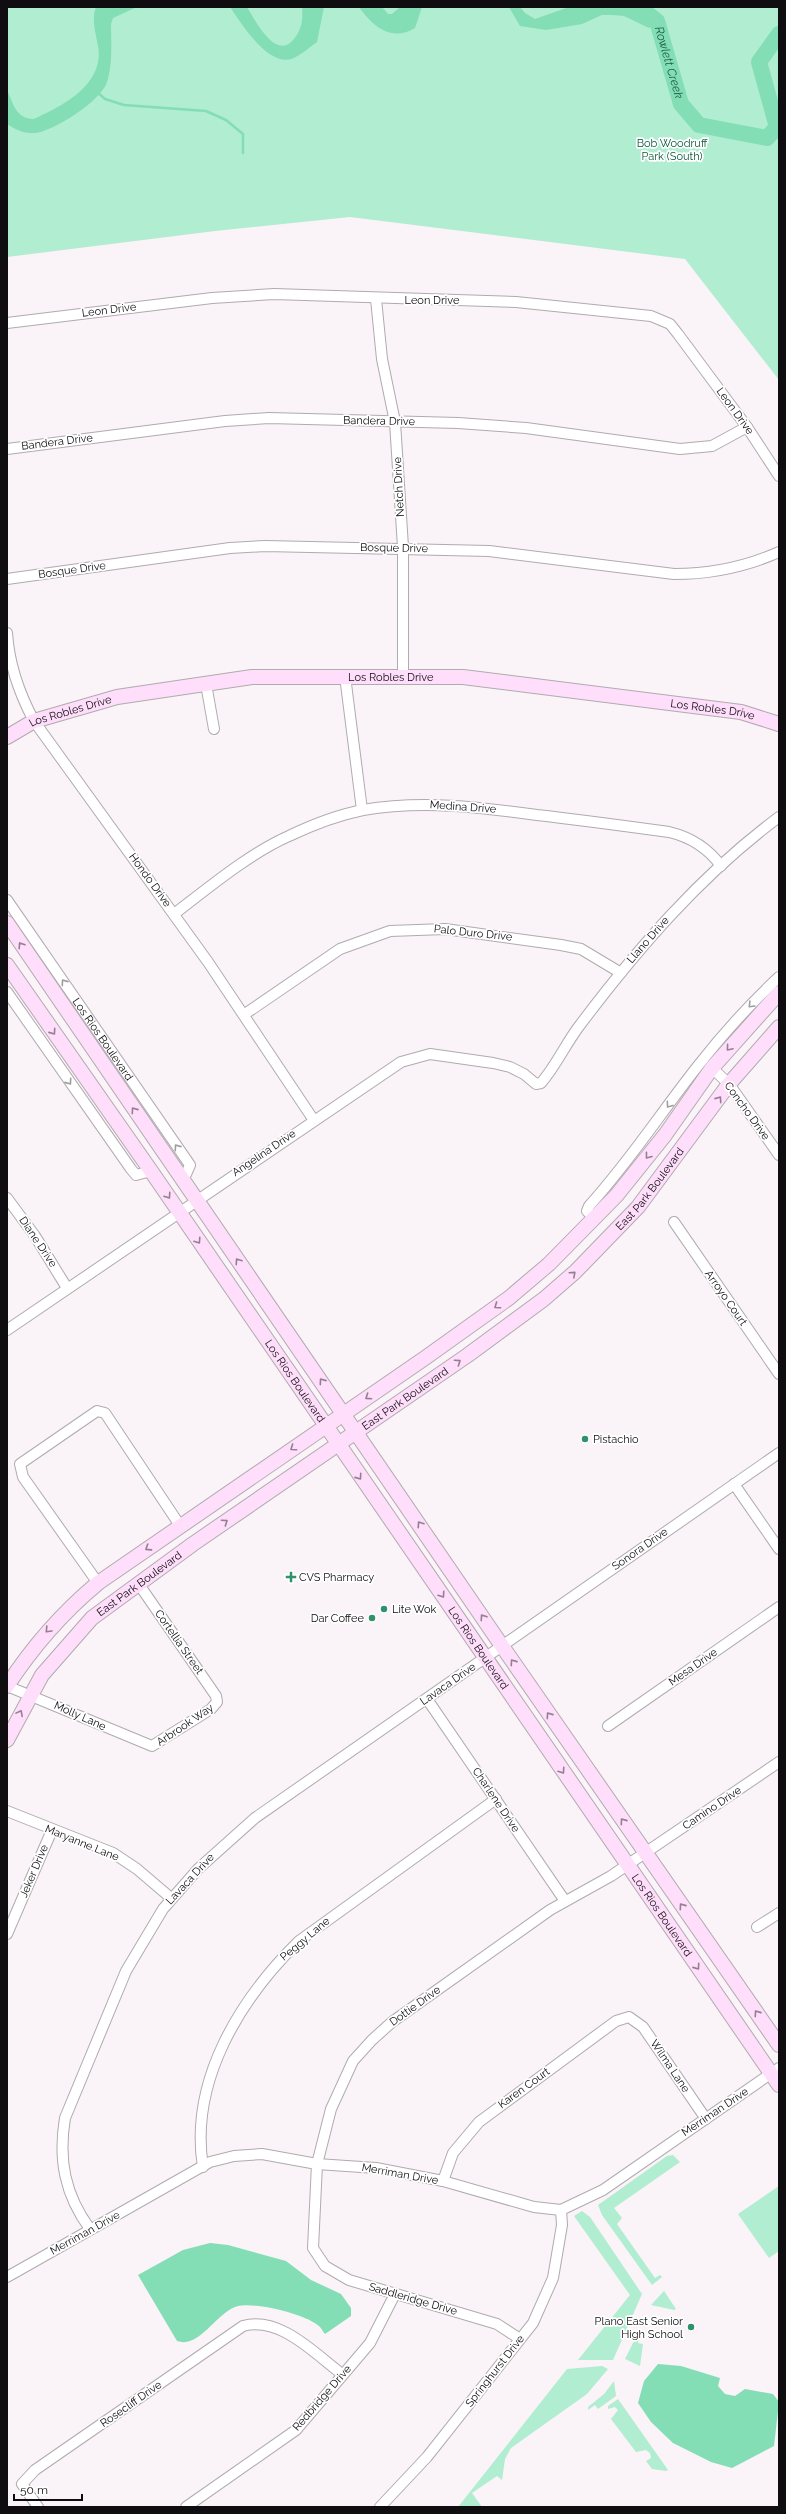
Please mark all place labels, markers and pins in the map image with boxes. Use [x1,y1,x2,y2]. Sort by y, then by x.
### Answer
place label: Pistachio [593,1433,639,1446]
marker: Pistachio [580,1434,590,1444]
place label: CVS Pharmacy [299,1571,374,1584]
marker: CVS Pharmacy [286,1572,296,1582]
place label: Lite Wok [392,1603,437,1616]
marker: Lite Wok [379,1604,389,1614]
place label: Dar Coffee [311,1612,365,1625]
marker: Dar Coffee [367,1613,377,1623]
place label: Plano East Senior High School [595,2315,683,2341]
marker: Plano East Senior High School [686,2322,696,2332]

